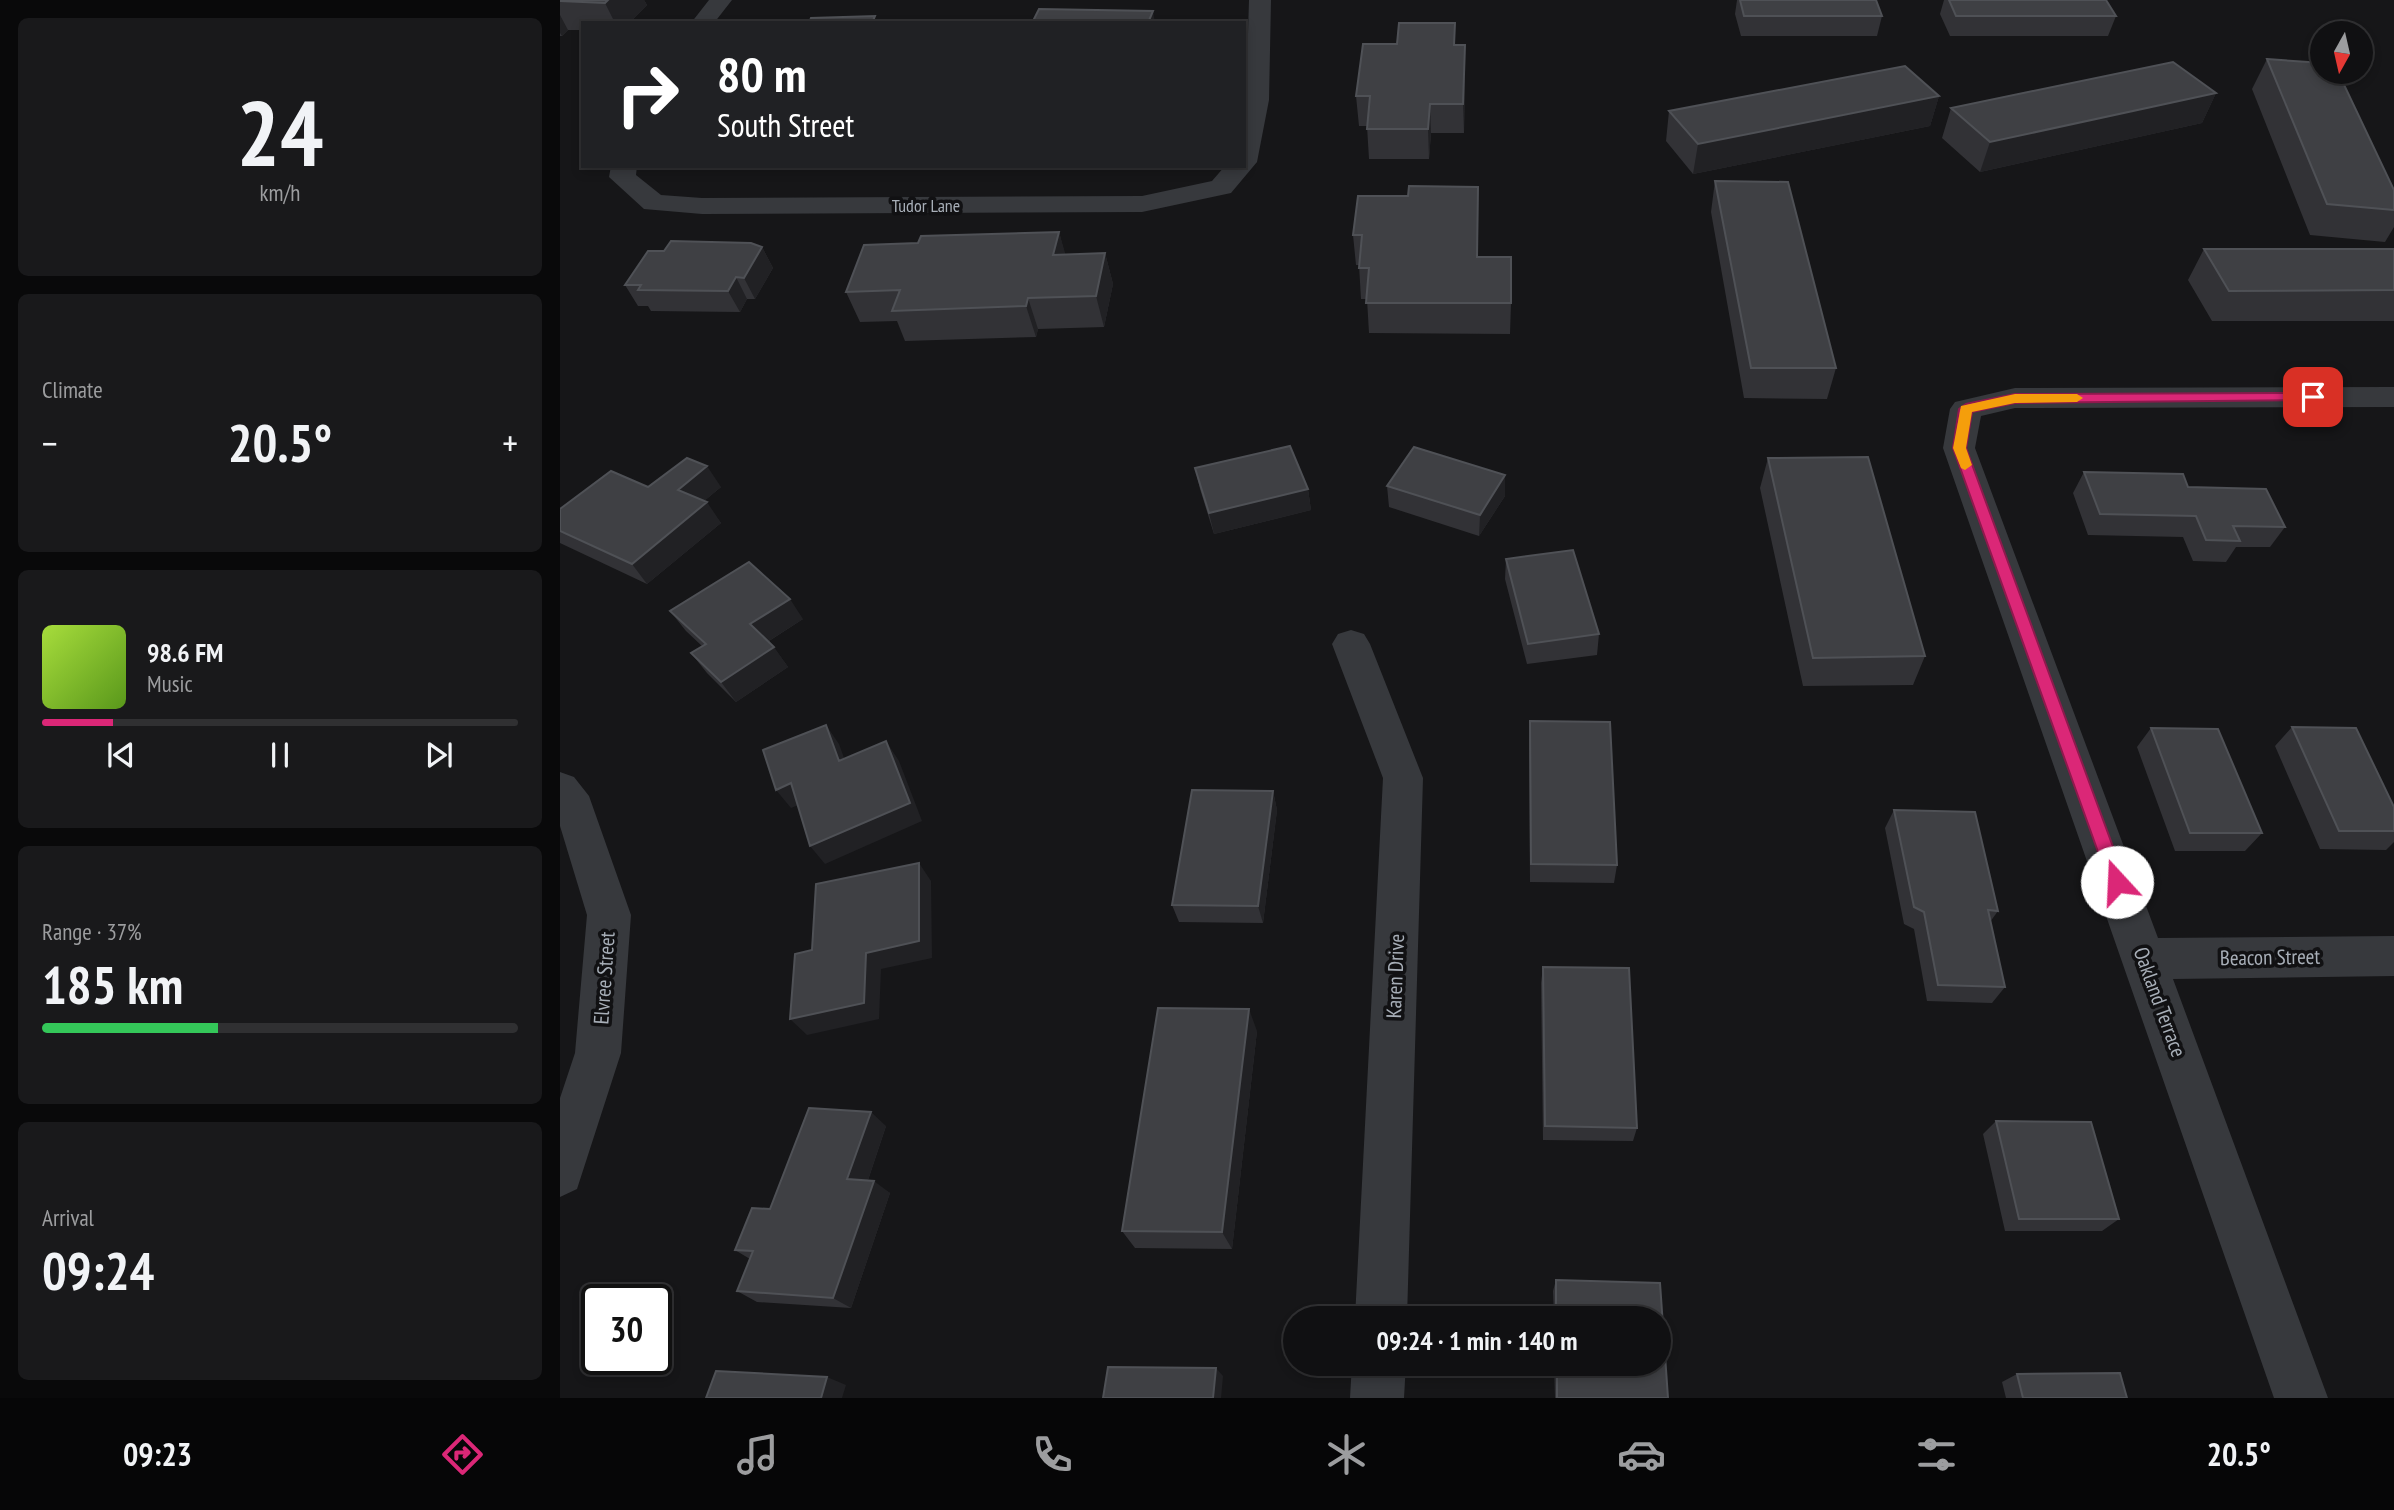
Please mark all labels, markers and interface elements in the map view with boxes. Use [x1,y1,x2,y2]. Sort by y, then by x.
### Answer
north arrow [2310,21,2373,84]
map controls [2310,21,2373,84]
text: 80 m [717,42,806,106]
icon: right [602,49,693,140]
text: 24 [237,73,324,191]
text: South Street [717,104,854,146]
text: km/h [260,178,300,207]
street label: Tudor Lane [892,194,960,217]
pin [2283,367,2343,427]
text: Climate [42,375,103,404]
icon: arrive [2294,378,2332,416]
text: 20.5° [228,409,332,476]
text: − [42,418,58,467]
text: + [502,418,518,467]
text: 98.6 FM [147,636,223,669]
text: Music [147,669,193,698]
icon: previous [102,736,140,774]
icon: pause [261,736,299,774]
icon: next [420,736,458,774]
position arrow [2080,845,2154,919]
text: Range · 37% [42,917,142,946]
street label: Elvree Street [587,930,621,1025]
street label: Karen Drive [1380,933,1410,1019]
street label: Oakland Terrace [2128,943,2192,1061]
street label: Beacon Street [2220,943,2321,971]
text: 185 km [42,951,183,1018]
text: Arrival [42,1203,94,1232]
text: 09:24 [42,1237,154,1304]
speed limit sign: 30 [581,1284,672,1375]
text: 09:24 · 1 min · 140 m [1377,1324,1577,1357]
icon: directions [438,1430,487,1479]
icon: music [733,1430,782,1479]
icon: phone [1028,1430,1077,1479]
icon: climate [1322,1430,1371,1479]
icon: car [1617,1430,1666,1479]
icon: filters [1912,1430,1961,1479]
text: 09:23 [123,1433,192,1475]
text: 20.5° [2207,1433,2271,1475]

